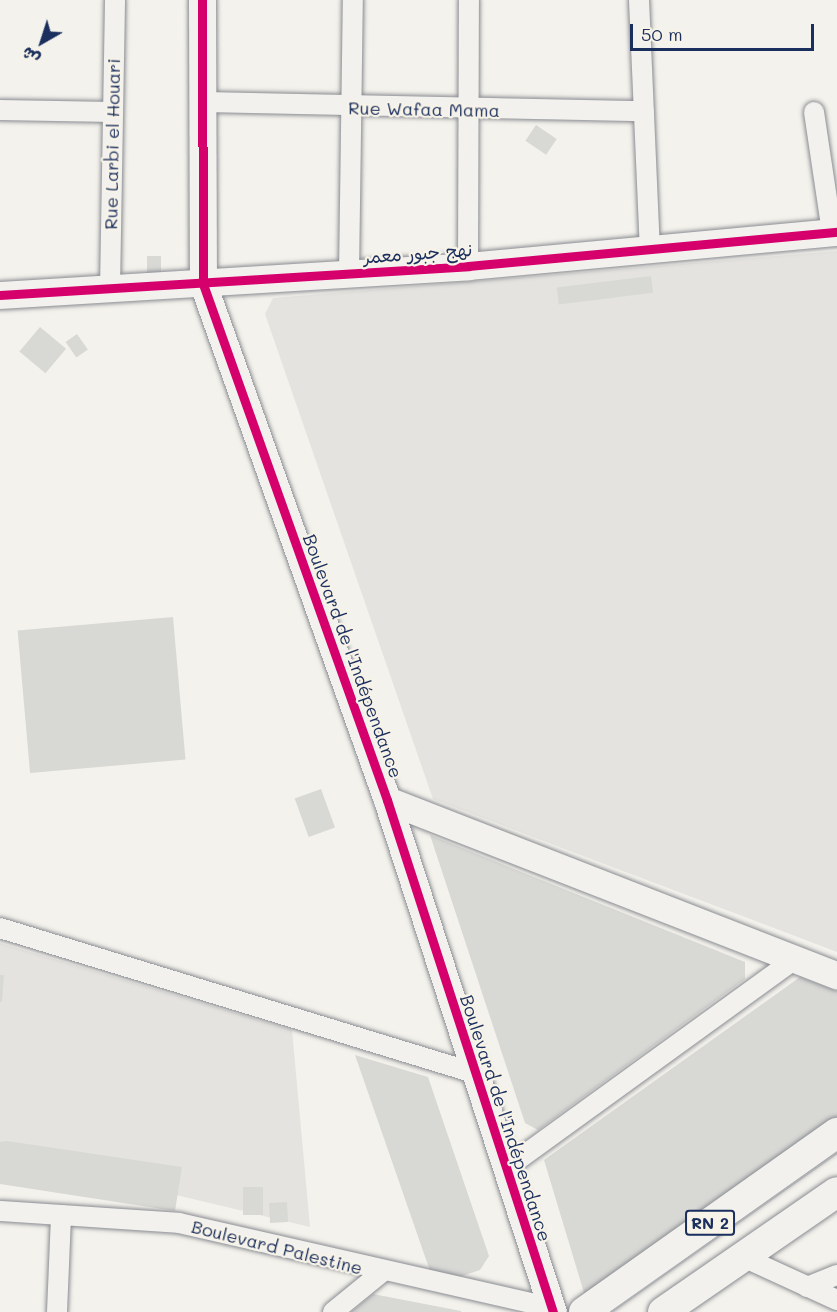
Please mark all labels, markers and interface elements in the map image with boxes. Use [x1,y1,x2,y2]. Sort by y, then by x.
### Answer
north arrow [12,12,72,72]
scale bar [633,12,818,50]
text: 50 m [641,22,683,46]
text: ش [17,43,44,70]
street label: Rue Larbi el Houari [100,58,124,230]
street label: Rue Wafaa Mama [348,97,500,121]
street label: نهج جبور معمر [363,238,473,268]
street label: Boulevard de l'Indépendance [299,531,407,781]
street label: Boulevard de l'Indépendance [456,992,556,1244]
road number: RN 2 [684,1210,736,1236]
street label: Boulevard Palestine [189,1215,365,1279]

